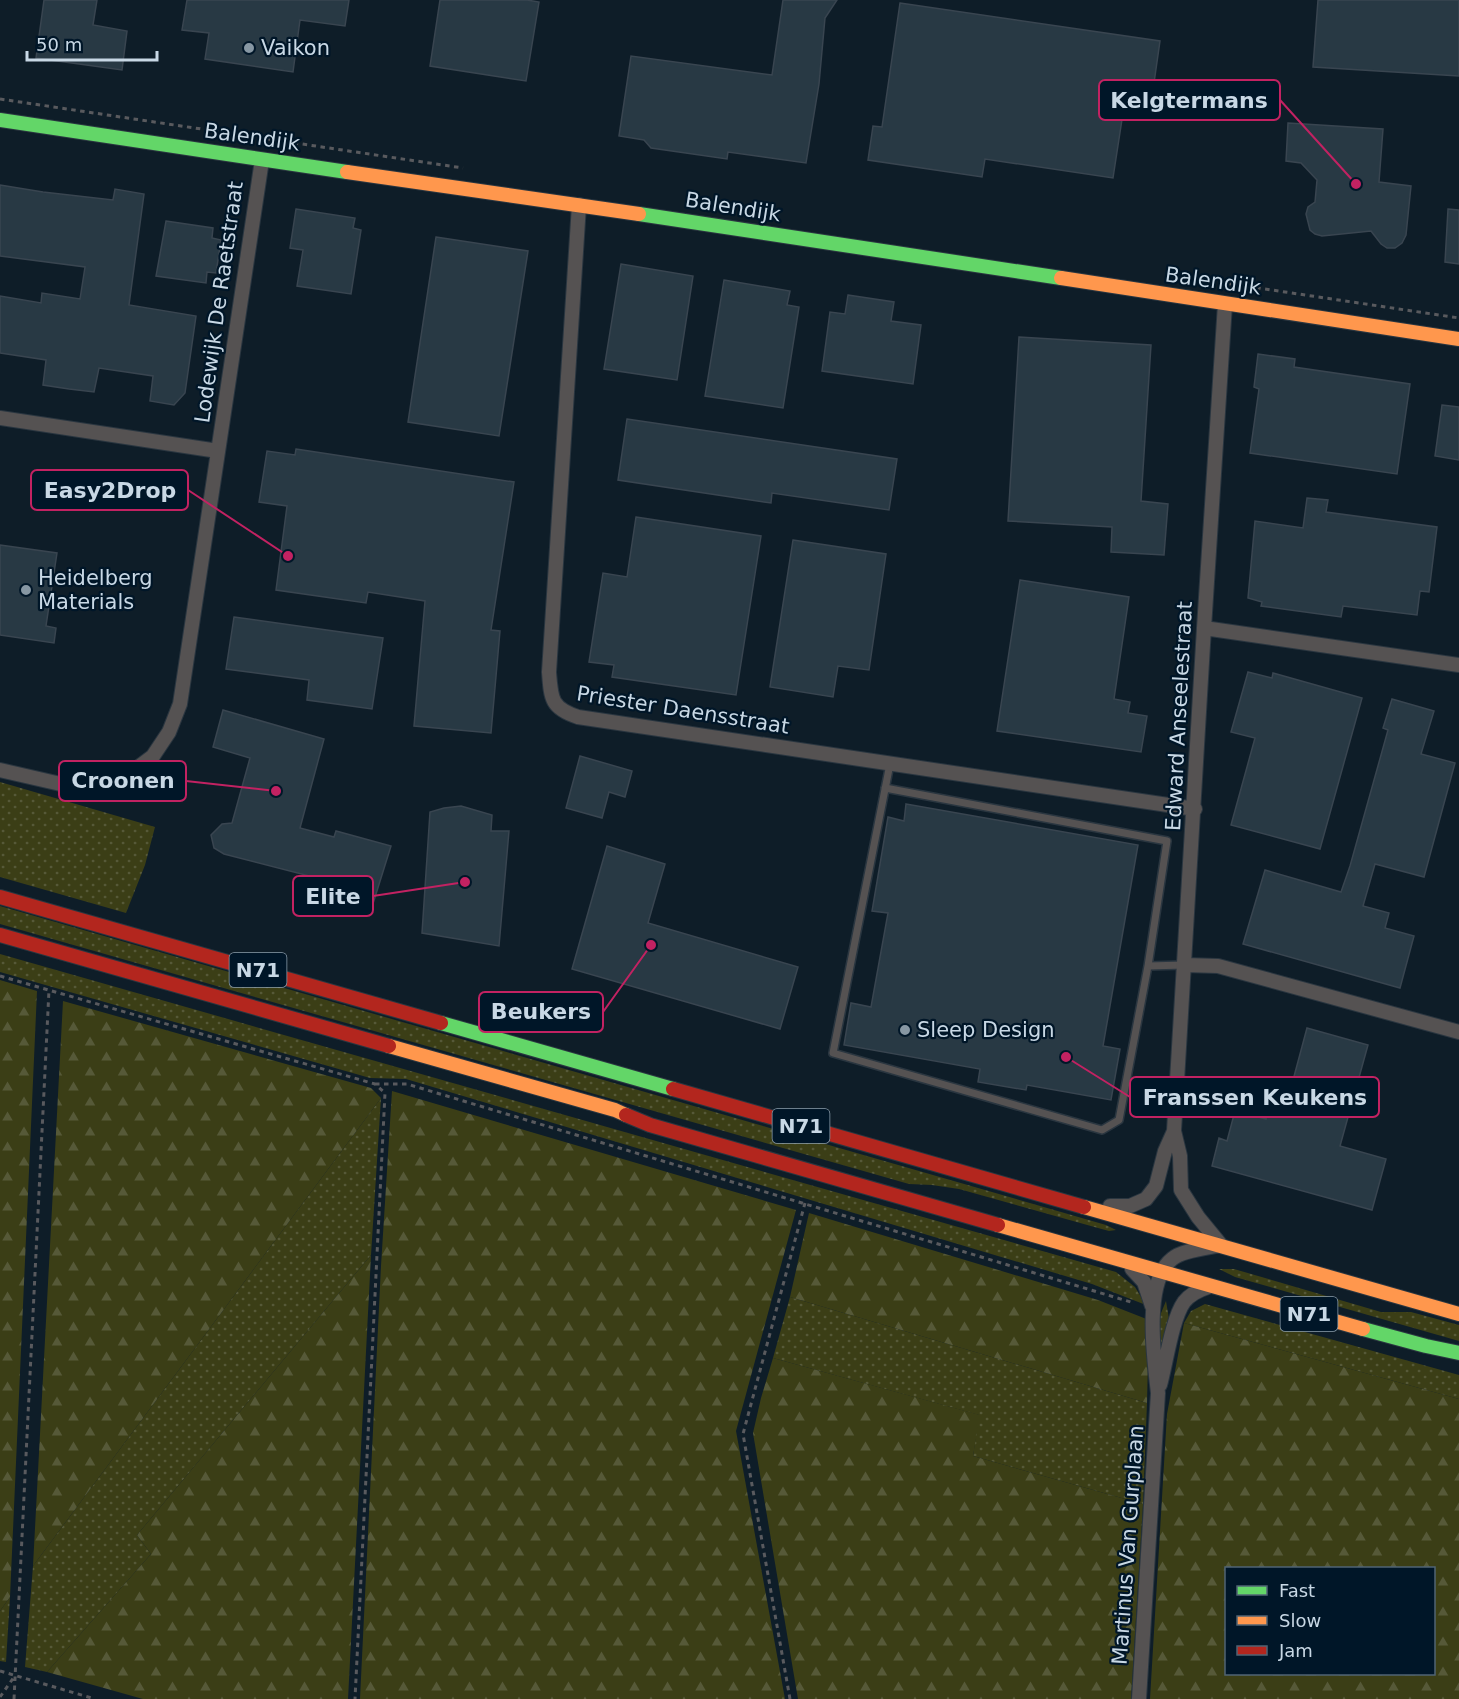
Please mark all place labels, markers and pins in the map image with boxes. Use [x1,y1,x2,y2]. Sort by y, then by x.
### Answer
place label: Vaikon [261,36,330,60]
marker: Vaikon [242,41,256,55]
callout: Kelgtermans [1099,80,1280,120]
callout: Easy2Drop [31,470,188,510]
place label: Heidelberg Materials [38,566,152,614]
marker: Heidelberg Materials [19,583,33,597]
callout: Croonen [59,761,186,801]
callout: Elite [293,876,373,916]
callout: Beukers [479,992,603,1032]
place label: Sleep Design [917,1018,1055,1042]
marker: Sleep Design [898,1023,912,1037]
callout: Franssen Keukens [1130,1077,1379,1117]

